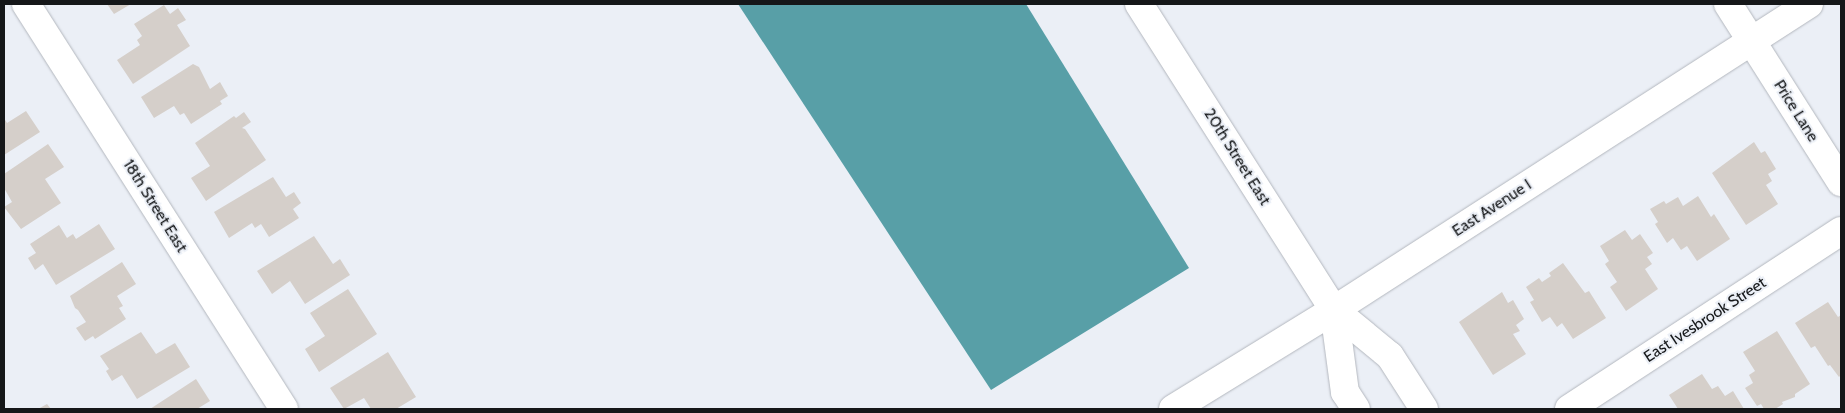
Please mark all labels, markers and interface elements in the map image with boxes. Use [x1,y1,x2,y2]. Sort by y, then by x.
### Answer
street label: Price Lane [1770,77,1822,145]
street label: 20th Street East [1200,105,1274,209]
street label: 18th Street East [119,156,191,256]
street label: East Avenue I [1449,175,1535,241]
street label: East Ivesbrook Street [1640,273,1770,367]

